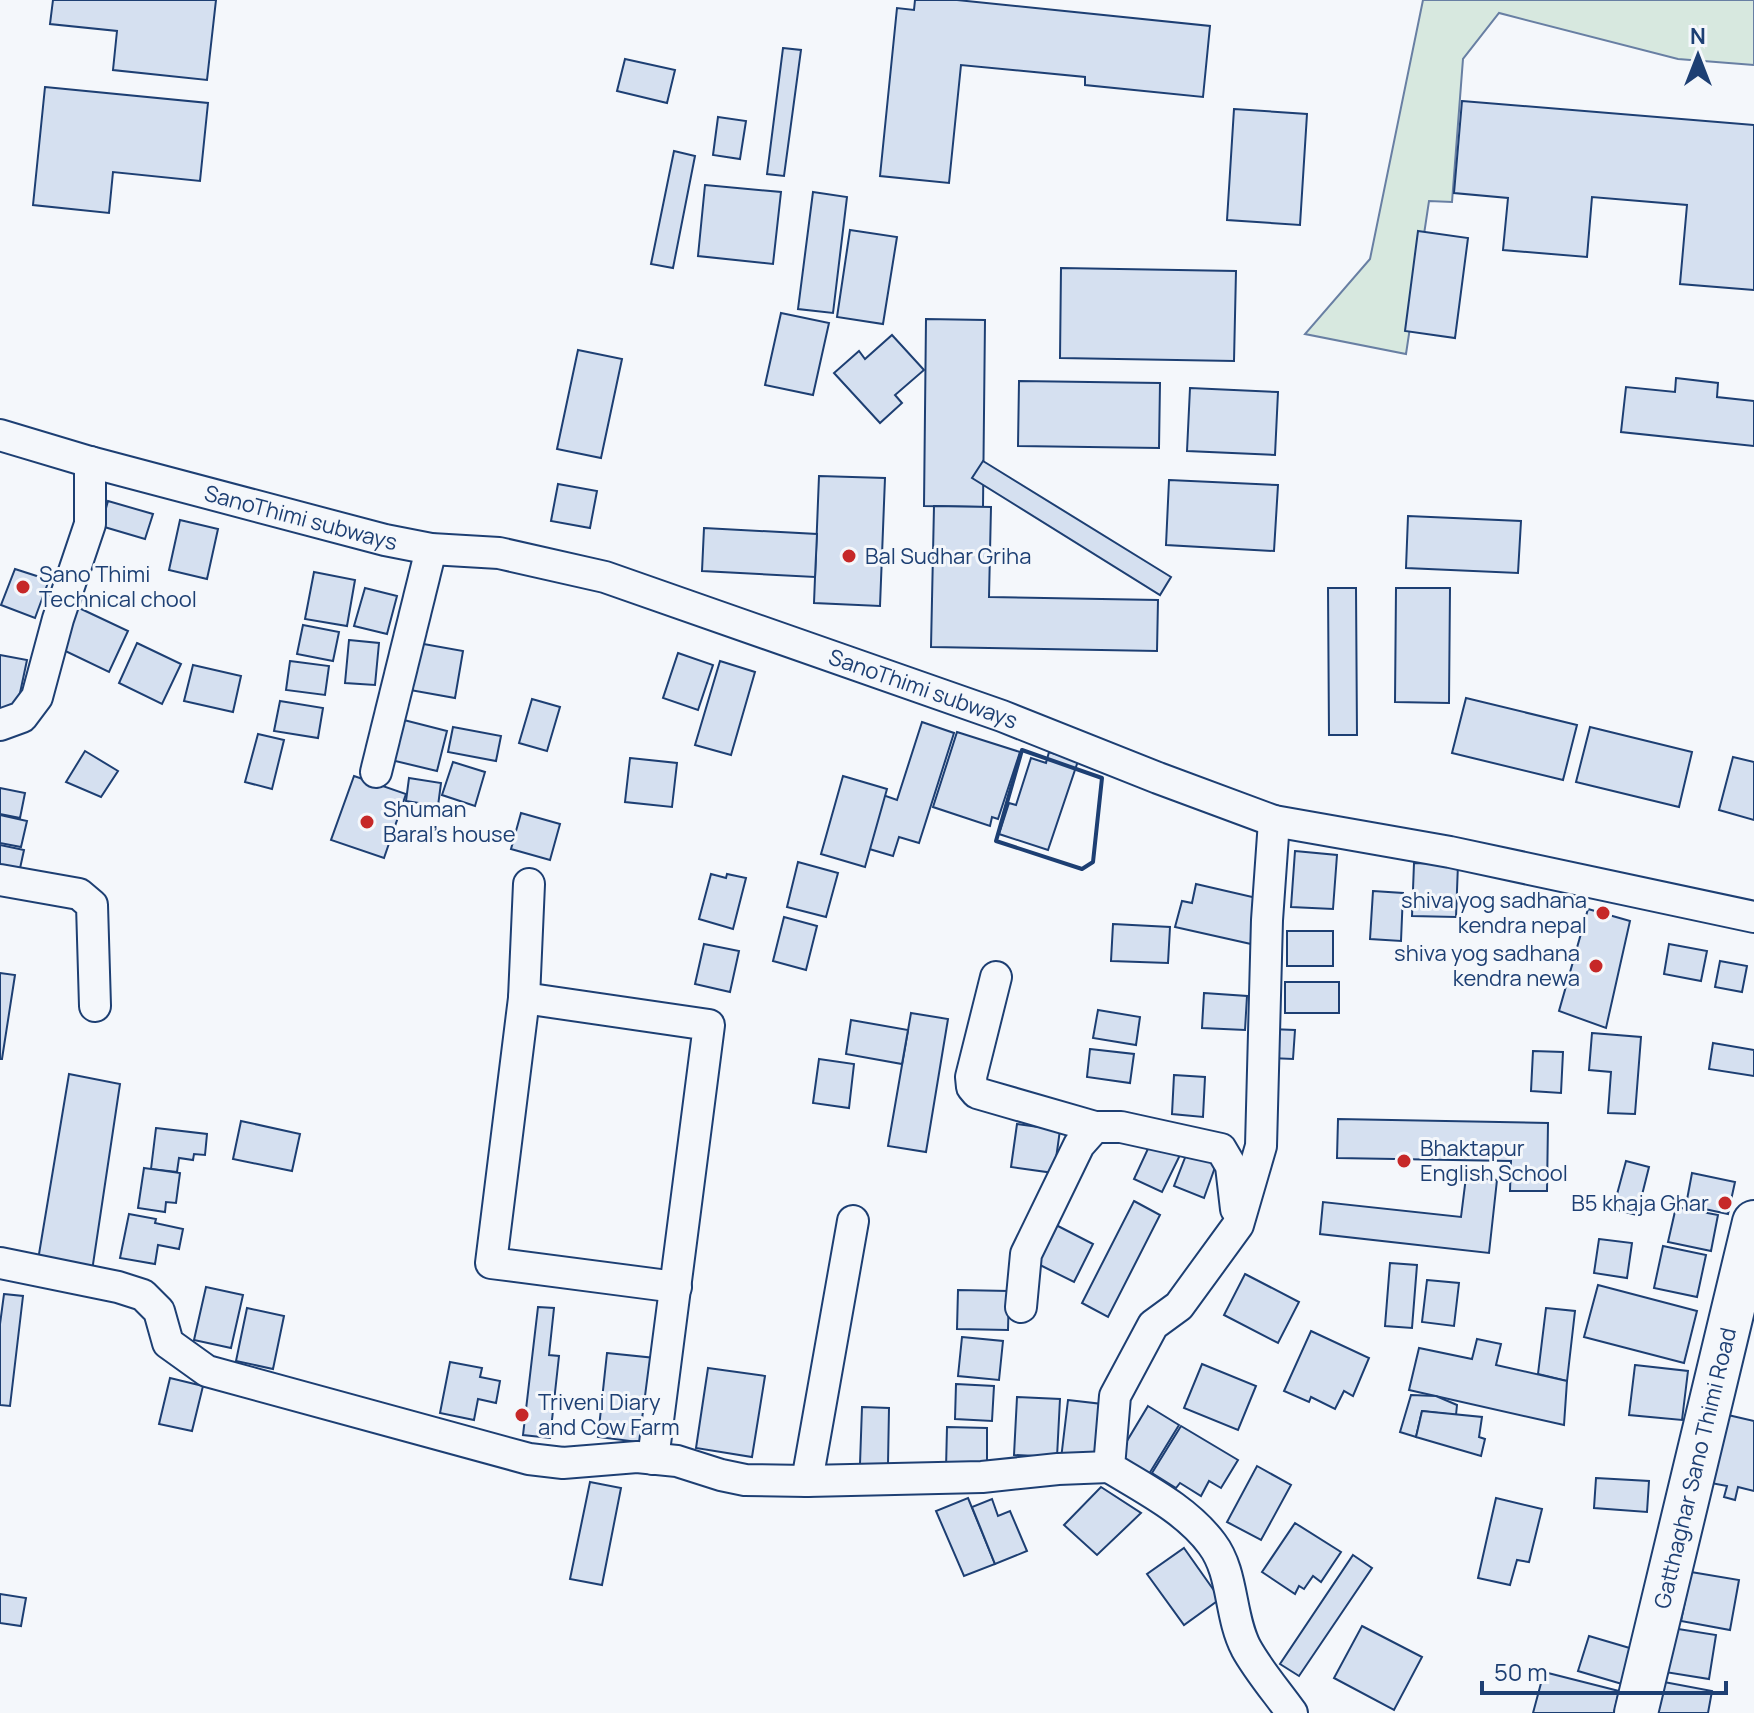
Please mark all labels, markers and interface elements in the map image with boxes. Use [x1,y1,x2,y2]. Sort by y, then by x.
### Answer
north arrow [1658,16,1738,96]
text: N [1690,21,1706,51]
street label: SanoThimi subways [201,478,400,557]
place label: Bal Sudhar Griha [865,541,1031,571]
marker: Bal Sudhar Griha [840,547,858,565]
place label: Sano Thimi Technical chool [39,559,197,614]
marker: Sano Thimi Technical chool [14,578,32,596]
street label: SanoThimi subways [825,642,1022,736]
place label: Shuman Baral's house [383,794,516,849]
marker: Shuman Baral's house [358,813,376,831]
place label: shiva yog sadhana kendra nepal [1401,885,1587,940]
marker: shiva yog sadhana kendra nepal [1594,904,1612,922]
place label: shiva yog sadhana kendra newa [1394,938,1580,993]
marker: shiva yog sadhana kendra newa [1587,957,1605,975]
place label: Bhaktapur English School [1420,1133,1568,1188]
marker: Bhaktapur English School [1395,1152,1413,1170]
place label: B5 khaja Ghar [1571,1188,1709,1218]
marker: B5 khaja Ghar [1716,1194,1734,1212]
street label: Gatthaghar Sano Thimi Road [1647,1324,1743,1612]
place label: Triveni Diary and Cow Farm [538,1387,680,1442]
marker: Triveni Diary and Cow Farm [513,1406,531,1424]
scale bar [1482,1645,1726,1695]
text: 50 m [1494,1655,1548,1688]

